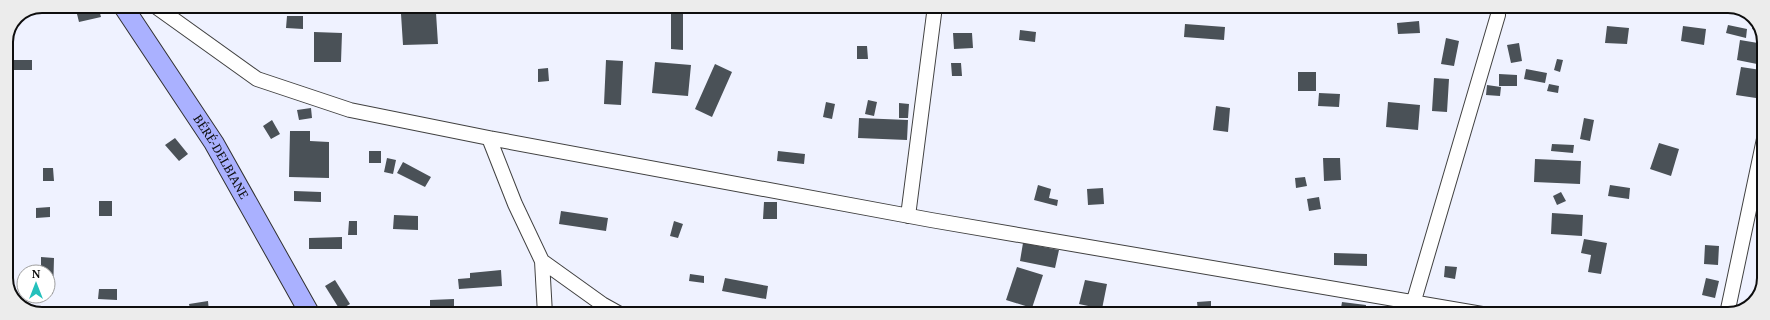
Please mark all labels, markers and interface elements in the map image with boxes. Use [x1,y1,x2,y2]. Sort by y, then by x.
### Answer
street label: BÉRÉ-DELBIANE [190,111,253,202]
north arrow [16,264,56,304]
text: N [32,266,41,281]

